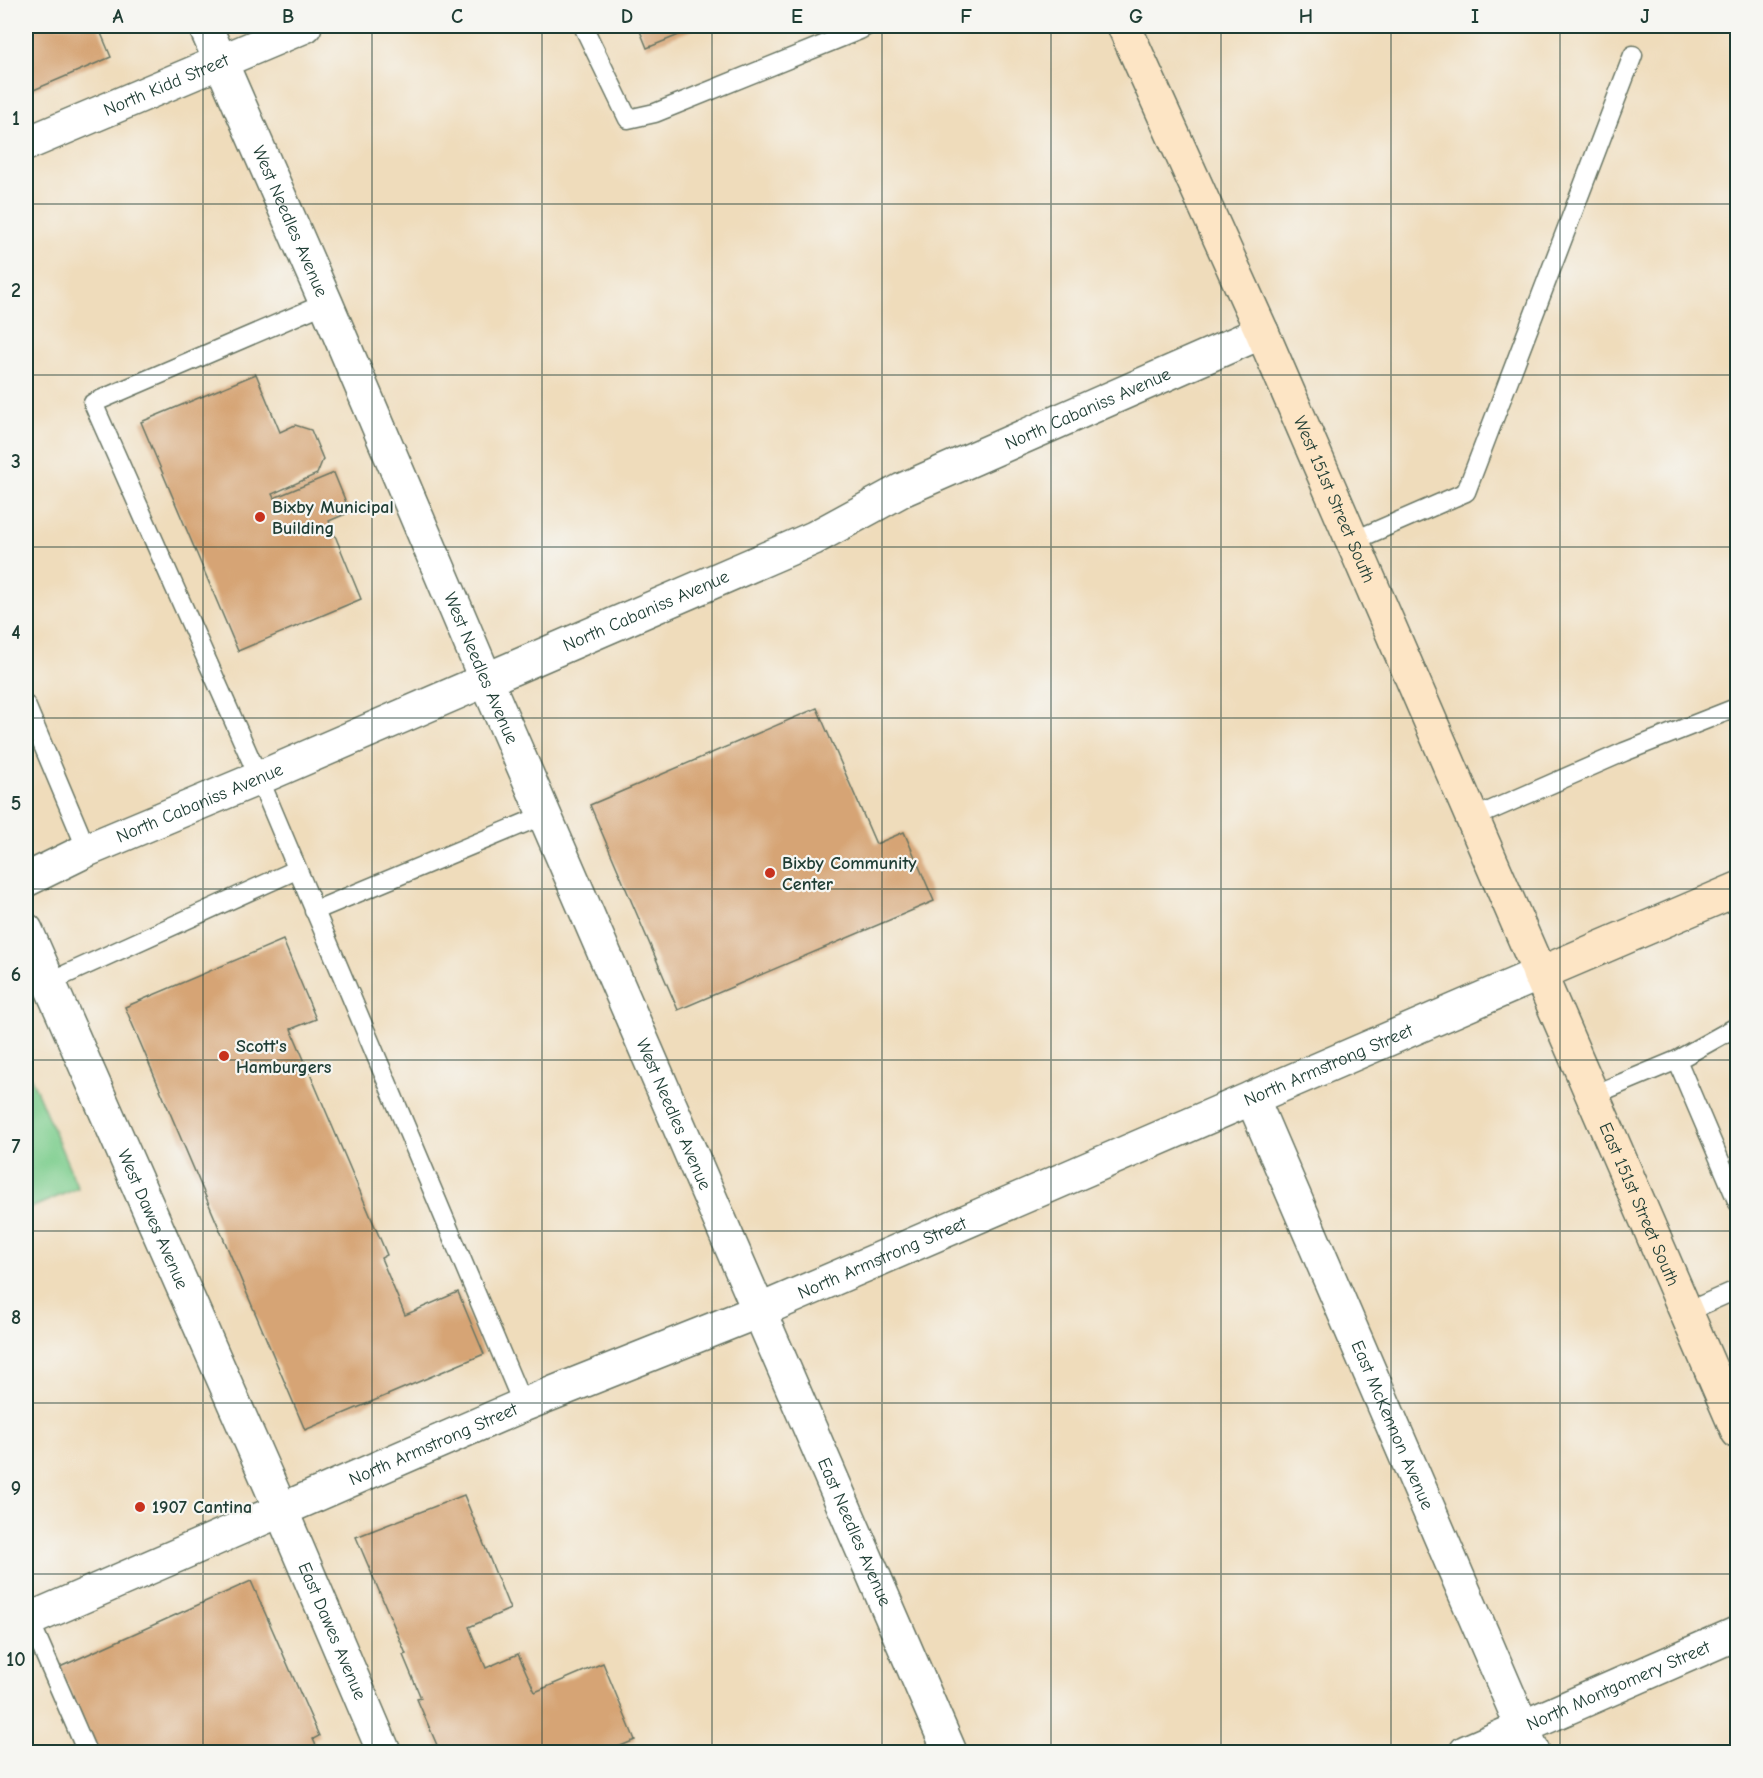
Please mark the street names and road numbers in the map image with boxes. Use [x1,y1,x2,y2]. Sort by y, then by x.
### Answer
street label: North Kidd Street [100,49,233,121]
street label: West Needles Avenue [248,143,332,300]
street label: North Cabaniss Avenue [1002,364,1174,455]
street label: West 151st Street South [1289,413,1379,586]
street label: North Cabaniss Avenue [560,566,732,656]
street label: West Needles Avenue [439,589,522,747]
street label: North Cabaniss Avenue [113,759,286,848]
street label: North Armstrong Street [1241,1020,1417,1111]
street label: West Needles Avenue [632,1036,715,1193]
street label: East 151st Street South [1594,1119,1684,1289]
street label: West Dawes Avenue [113,1146,193,1293]
street label: North Armstrong Street [795,1212,971,1304]
street label: East McKennon Avenue [1346,1338,1438,1513]
street label: North Armstrong Street [346,1398,522,1490]
street label: East Needles Avenue [813,1455,896,1609]
street label: East Dawes Avenue [293,1559,371,1703]
street label: North Montgomery Street [1523,1636,1714,1735]

